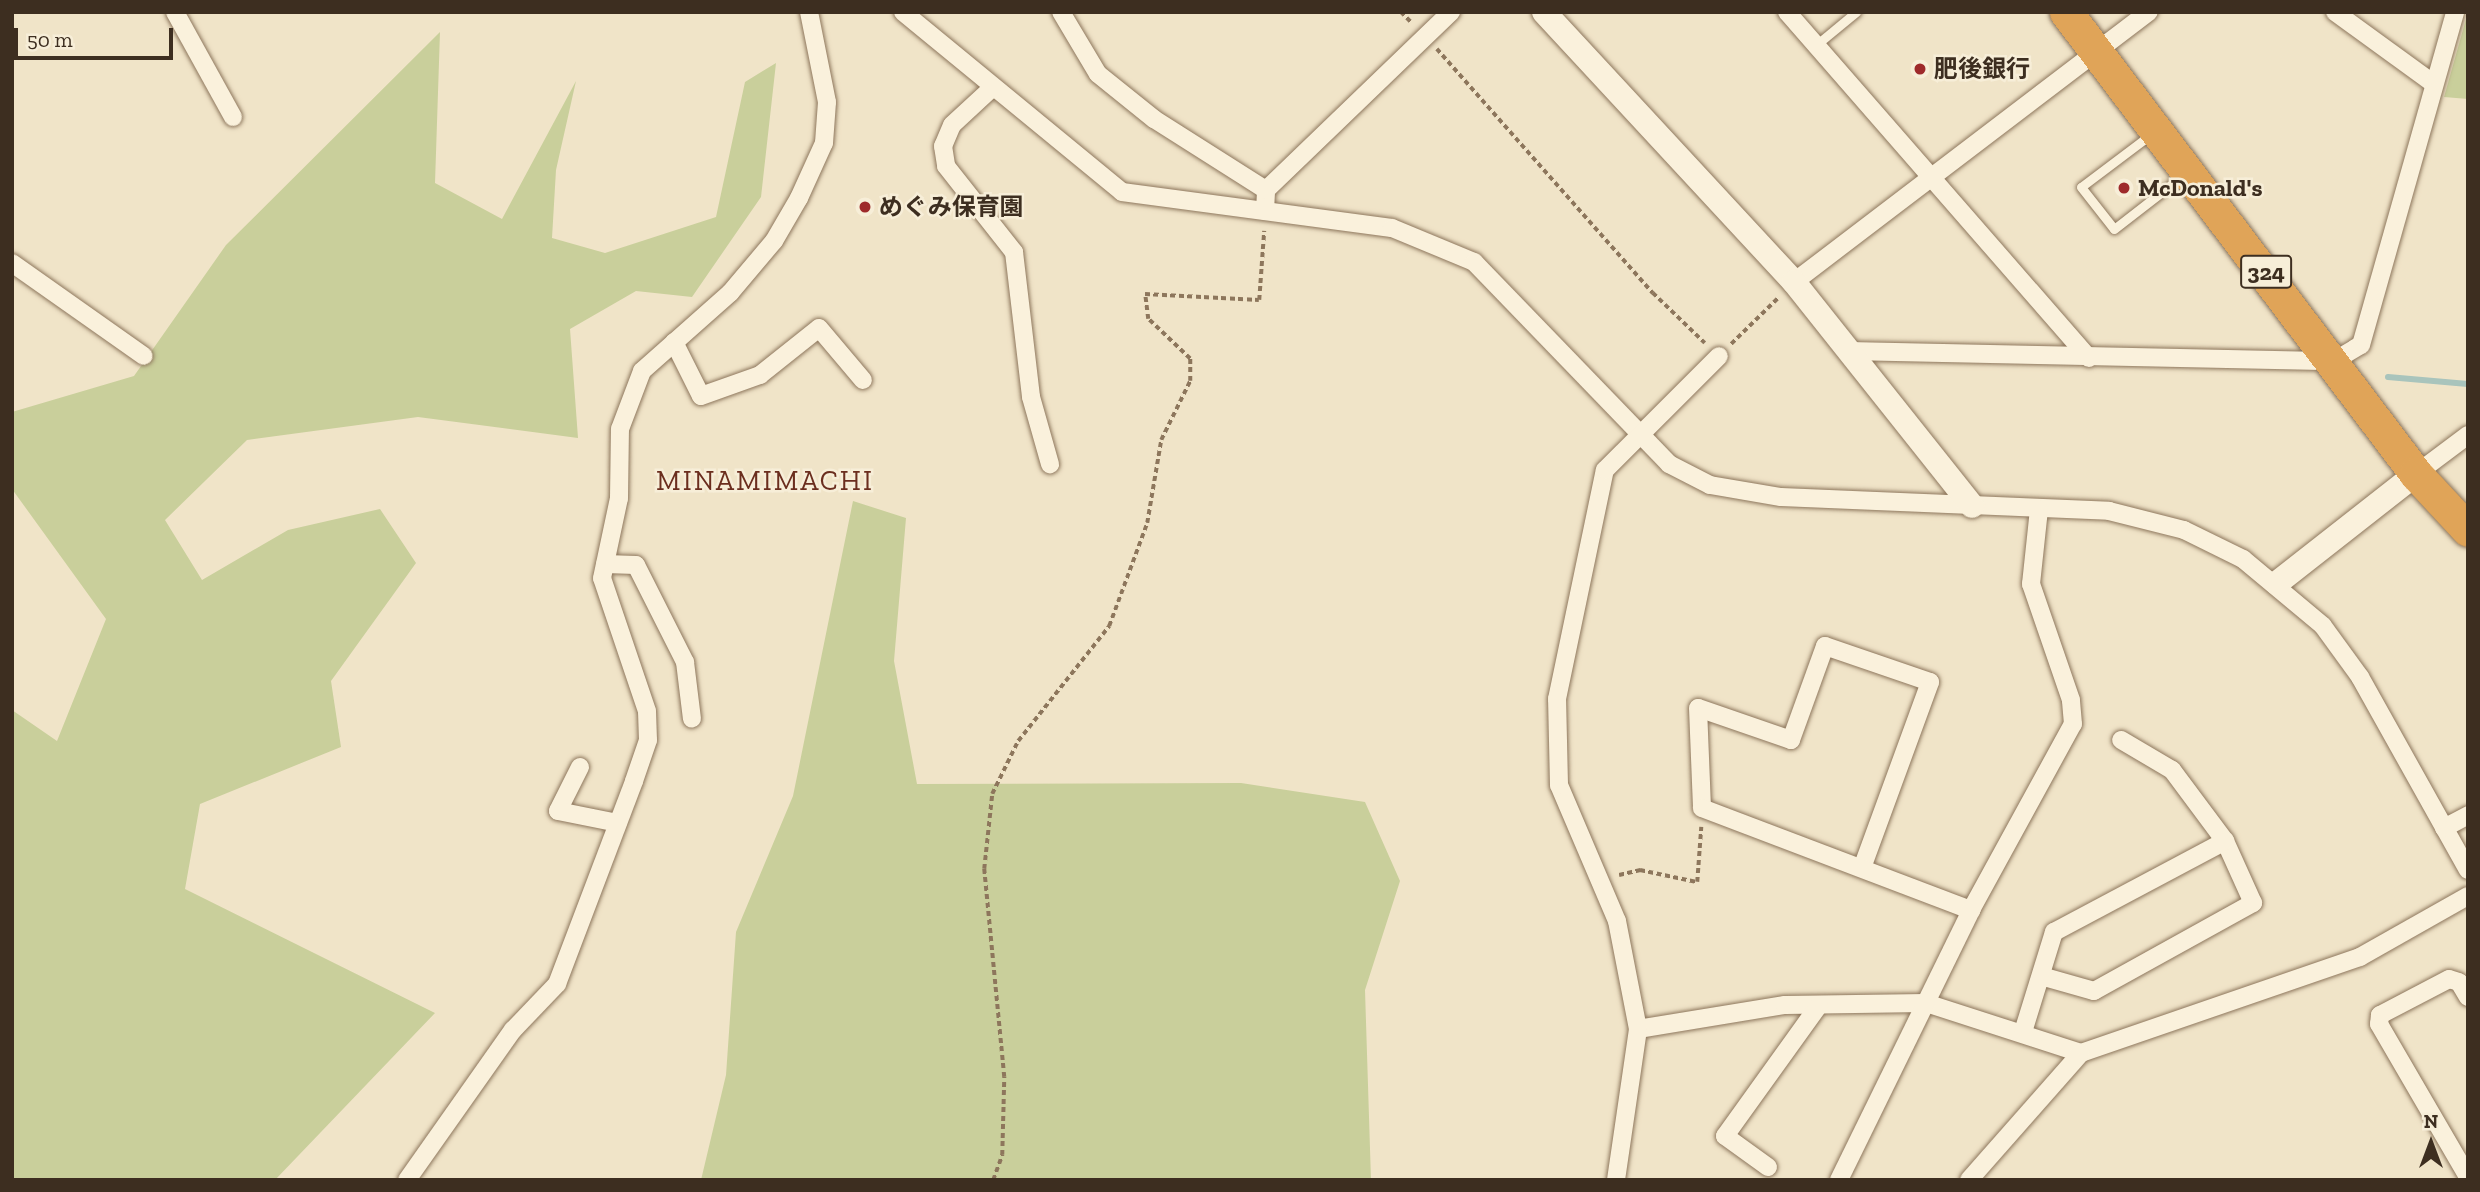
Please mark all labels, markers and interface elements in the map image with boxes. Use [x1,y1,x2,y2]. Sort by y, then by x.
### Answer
scale bar [18,14,177,58]
text: 50 m [27,27,73,52]
place label: 肥後銀行 [1934,55,2030,83]
marker: 肥後銀行 [1912,61,1928,77]
place label: McDonald's [2138,174,2262,202]
marker: McDonald's [2116,180,2132,196]
place label: めぐみ保育園 [879,193,1023,221]
marker: めぐみ保育園 [857,199,873,215]
road number: 324 [2240,252,2292,292]
district label: MINAMIMACHI [657,464,873,498]
north arrow [2396,1108,2466,1178]
text: N [2424,1110,2438,1133]

